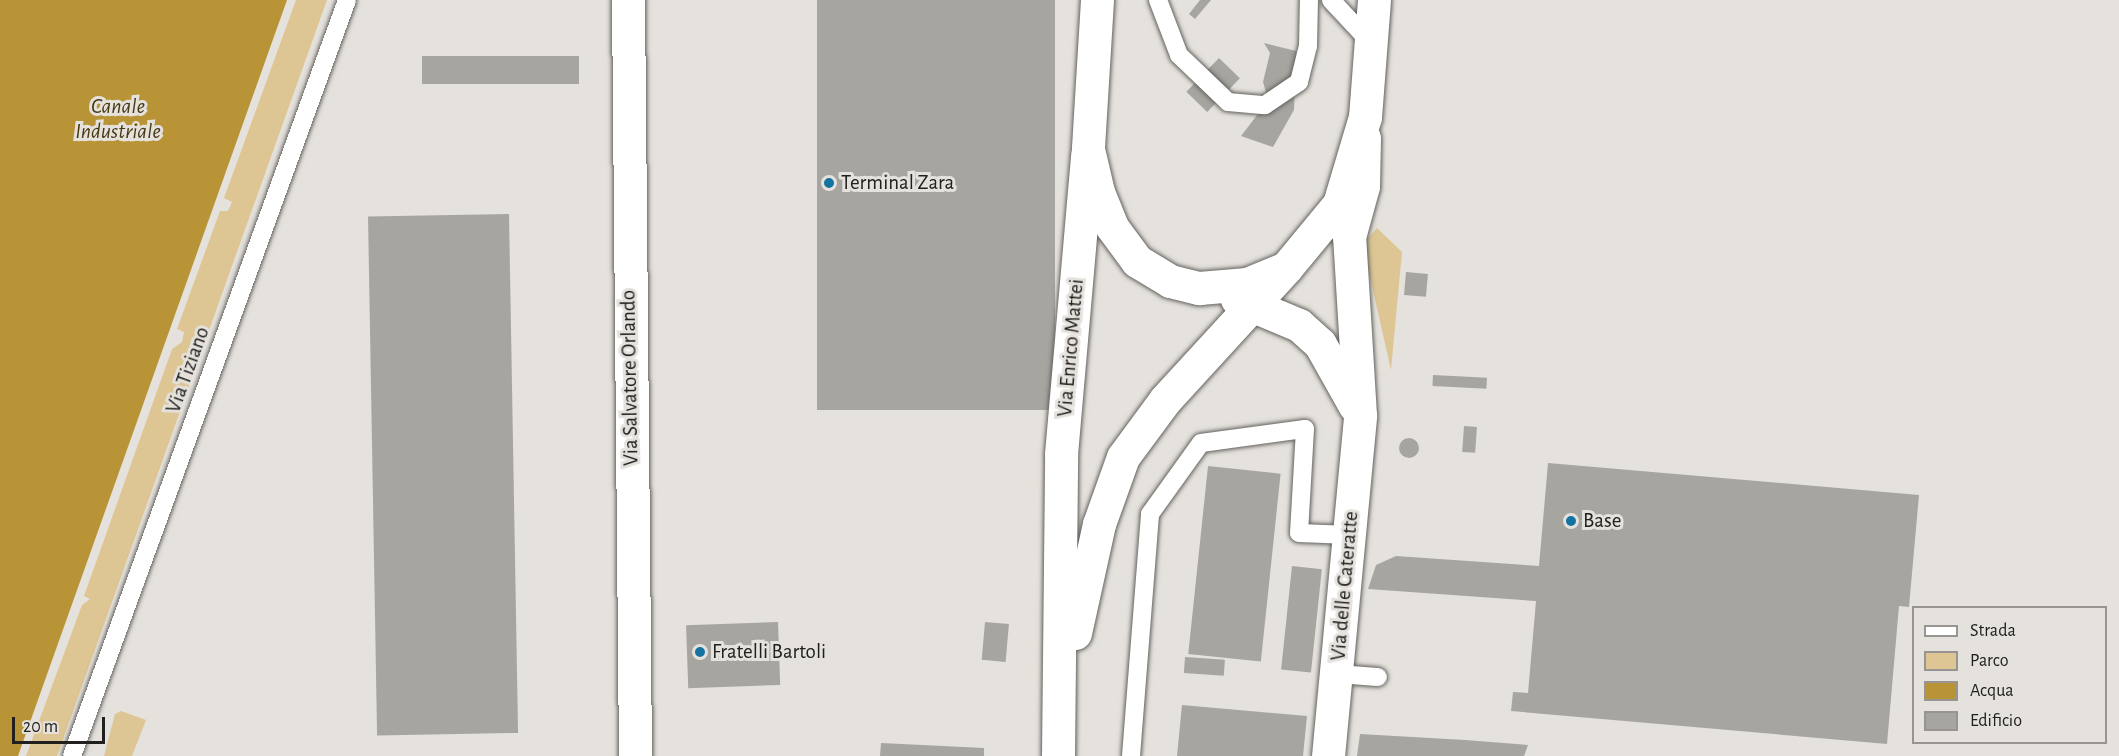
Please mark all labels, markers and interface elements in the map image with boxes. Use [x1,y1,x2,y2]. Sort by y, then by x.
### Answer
water label: Canale Industriale [75,93,161,144]
place label: Terminal Zara [841,170,954,196]
marker: Terminal Zara [822,176,836,190]
street label: Via Enrico Mattei [1052,278,1090,418]
street label: Via Salvatore Orlando [616,290,644,466]
street label: Via Tiziano [161,323,215,417]
place label: Base [1583,508,1621,534]
street label: Via delle Cateratte [1326,510,1364,662]
marker: Base [1564,514,1578,528]
legend [1912,606,2107,744]
text: Strada [1970,622,2016,640]
place label: Fratelli Bartoli [712,639,826,665]
marker: Fratelli Bartoli [693,645,707,659]
text: Parco [1970,652,2009,670]
text: Acqua [1970,682,2014,700]
scale bar [15,705,108,743]
text: Edificio [1970,712,2022,730]
text: 20 m [23,718,58,736]

